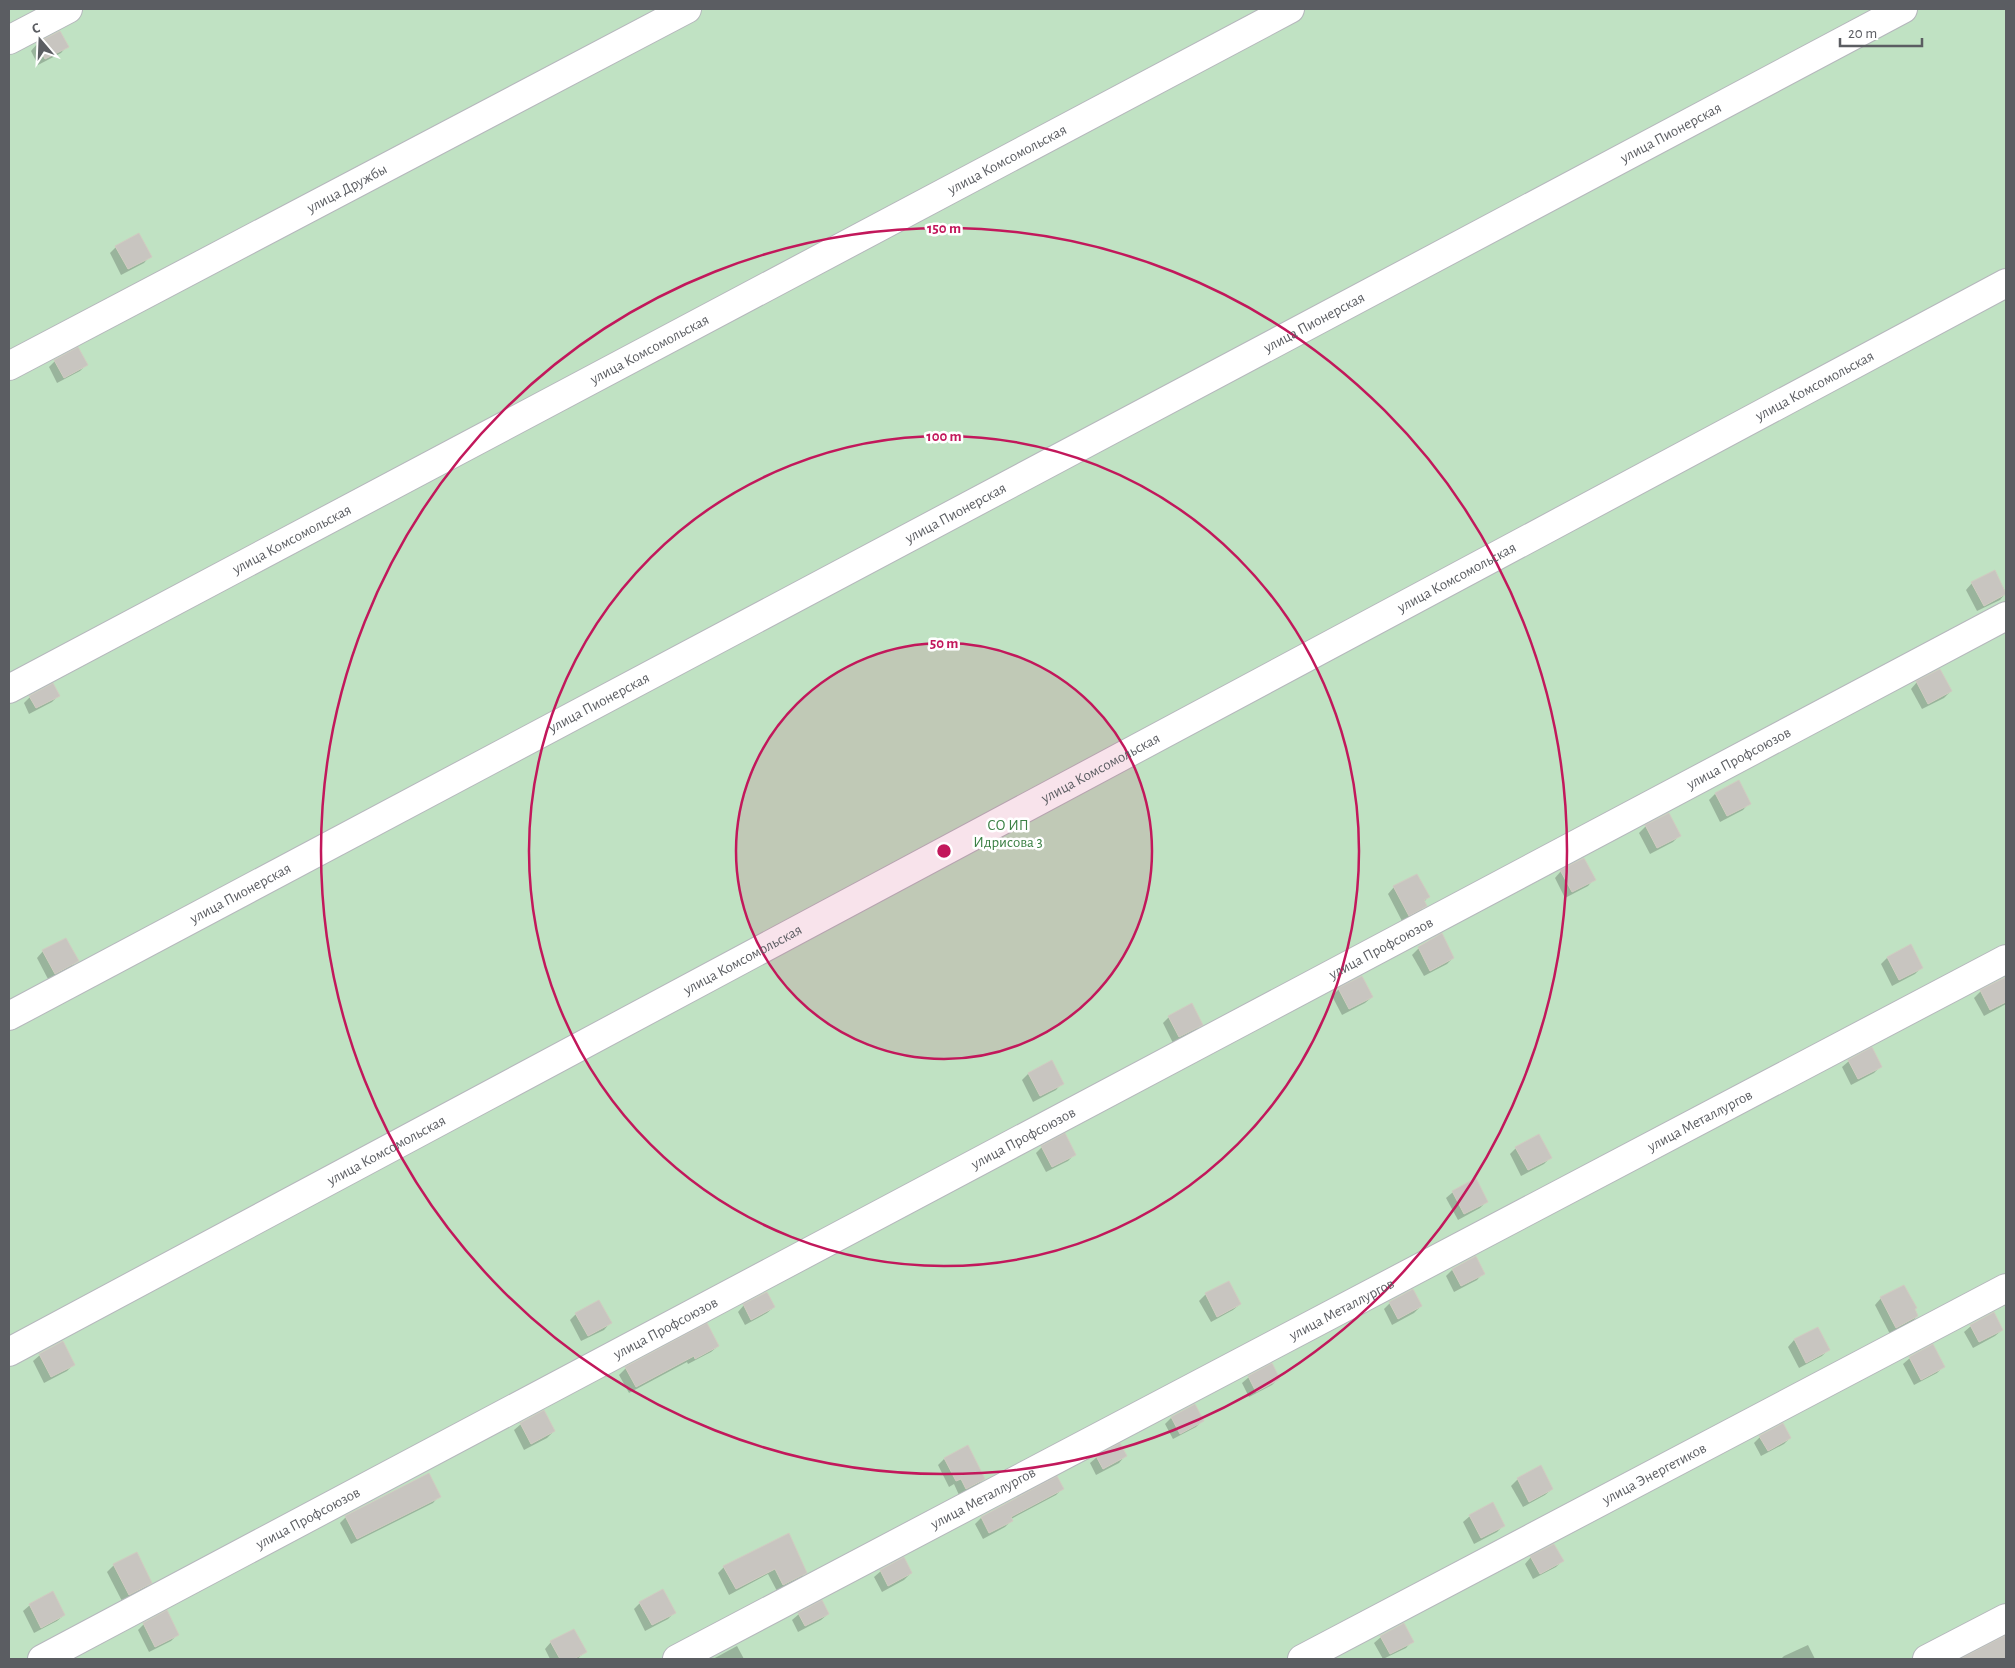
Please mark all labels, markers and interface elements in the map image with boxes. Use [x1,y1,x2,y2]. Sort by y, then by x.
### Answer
north arrow [15,15,65,65]
scale bar [1840,15,1922,47]
text: С [30,21,42,37]
text: 20 m [1848,26,1877,41]
street label: улица Пионерская [1617,100,1724,166]
street label: улица Комсомольская [945,122,1069,198]
street label: улица Дружбы [304,161,390,216]
text: 150 m [927,221,961,236]
street label: улица Пионерская [1260,290,1367,356]
street label: улица Комсомольская [587,312,711,388]
street label: улица Комсомольская [1752,348,1877,424]
text: 100 m [926,429,962,444]
street label: улица Пионерская [902,480,1009,547]
street label: улица Комсомольская [229,502,354,577]
street label: улица Комсомольская [1394,540,1519,616]
text: 50 m [930,636,958,651]
street label: улица Пионерская [545,670,652,736]
street label: улица Профсоюзов [1683,725,1793,793]
street label: улица Комсомольская [1038,730,1162,806]
park label: СО ИП Идрисова 3 [973,818,1043,850]
centre of rings [935,842,953,860]
street label: улица Пионерская [187,861,293,927]
street label: улица Профсоюзов [1326,915,1436,983]
street label: улица Комсомольская [680,922,804,998]
street label: улица Металлургов [1644,1087,1755,1155]
street label: улица Профсоюзов [968,1105,1078,1173]
street label: улица Комсомольская [324,1113,448,1189]
street label: улица Металлургов [1286,1276,1397,1344]
street label: улица Профсоюзов [610,1295,720,1362]
street label: улица Энергетиков [1599,1440,1709,1508]
street label: улица Металлургов [928,1465,1038,1532]
street label: улица Профсоюзов [253,1485,363,1552]

